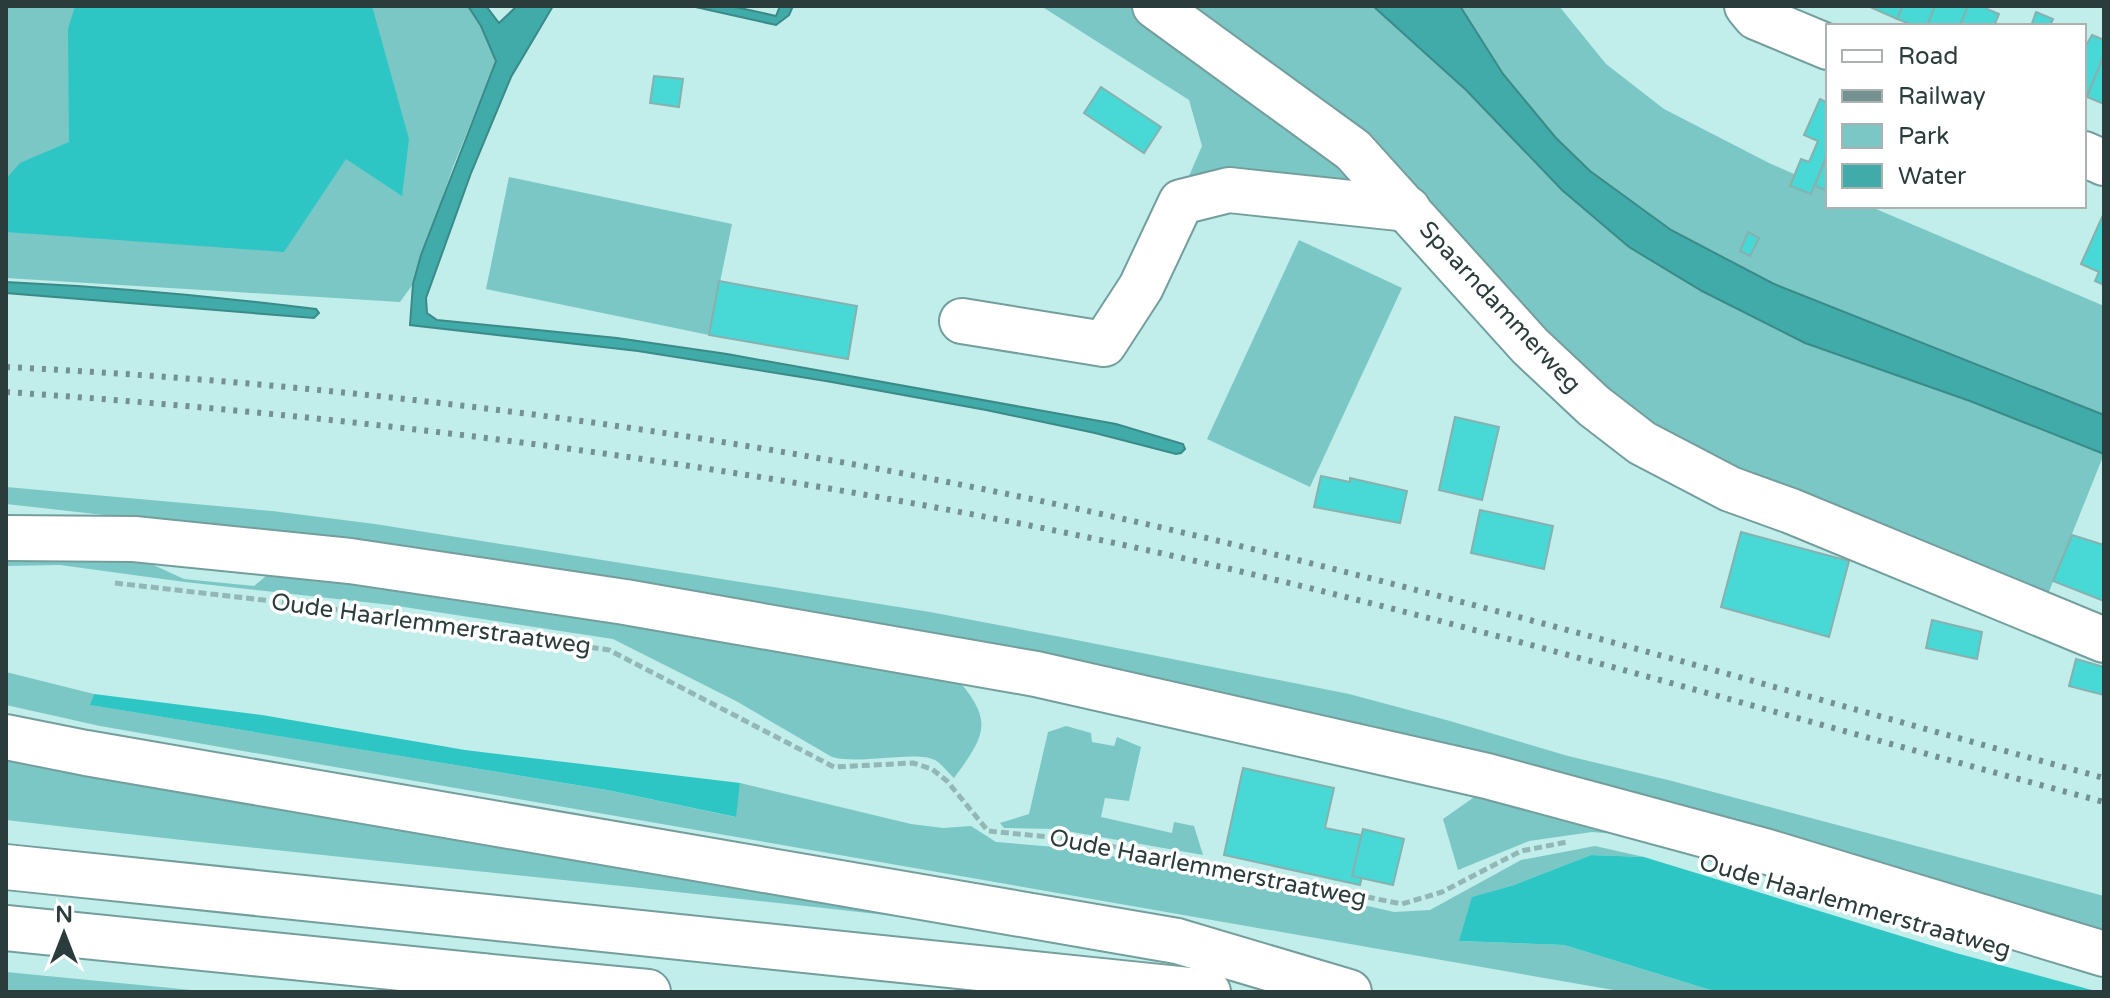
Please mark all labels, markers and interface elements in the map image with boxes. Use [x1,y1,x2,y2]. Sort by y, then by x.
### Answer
legend [1826,24,2086,208]
text: Road [1898,42,1958,71]
text: Railway [1898,82,1986,111]
text: Park [1898,122,1949,151]
text: Water [1898,162,1967,191]
street label: Spaarndammerweg [1413,215,1587,399]
street label: Oude Haarlemmerstraatweg [269,587,593,661]
street label: Oude Haarlemmerstraatweg [1047,823,1369,913]
street label: Oude Haarlemmerstraatweg [1696,848,2014,964]
north arrow [24,894,104,974]
text: N [55,902,73,928]

